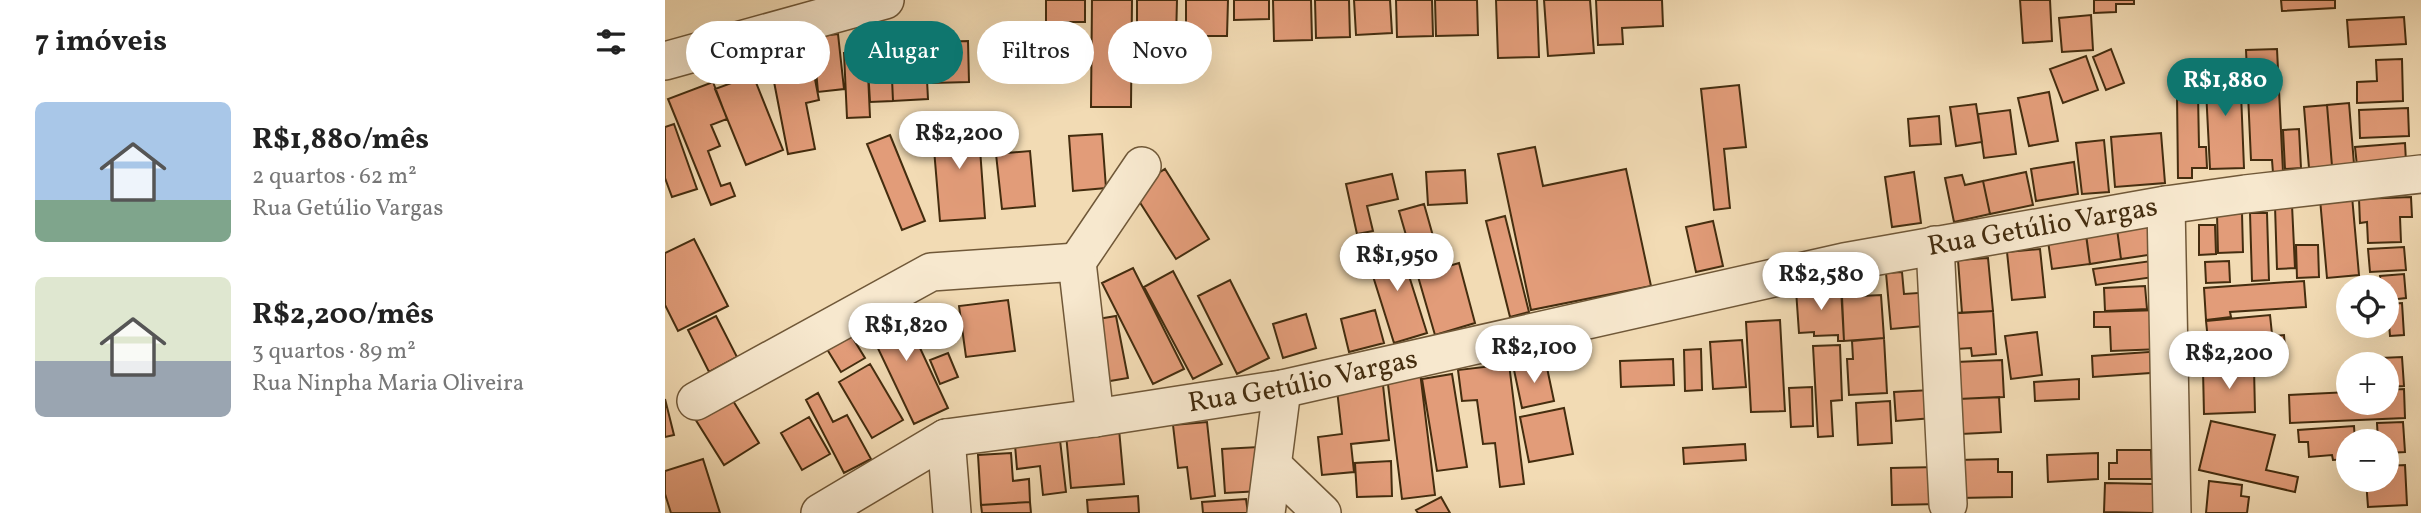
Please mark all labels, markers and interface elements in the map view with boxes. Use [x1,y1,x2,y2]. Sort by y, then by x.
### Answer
text: 7 imóveis [35,21,167,63]
chip: Comprar [686,21,830,84]
chip: Alugar [844,21,963,84]
chip: Filtros [977,21,1094,84]
chip: Novo [1108,21,1212,84]
icon: filters [592,23,630,61]
pin: R$1,880 [2160,58,2290,118]
text: R$1,880 [2183,65,2267,97]
pin: R$2,200 [894,111,1024,171]
text: R$2,200 [915,118,1003,150]
text: R$1,880/mês [252,119,429,161]
icon: home [91,130,175,214]
text: 2 quartos · 62 m² [252,161,417,193]
street label: Rua Getúlio Vargas [1924,187,2161,266]
text: Rua Getúlio Vargas [252,193,443,225]
pin: R$1,950 [1332,233,1462,293]
text: R$1,950 [1356,240,1438,272]
pin: R$2,580 [1756,252,1886,312]
text: R$2,580 [1778,259,1864,291]
map controls [2336,275,2399,492]
button: locate [2336,275,2399,338]
text: R$2,200/mês [252,294,434,336]
pin: R$1,820 [841,304,971,363]
icon: home [91,305,175,389]
text: R$1,820 [864,310,948,342]
pin: R$2,100 [1469,326,1599,385]
text: R$2,100 [1491,332,1577,364]
pin: R$2,200 [2164,332,2294,391]
text: 3 quartos · 89 m² [252,336,416,368]
text: R$2,200 [2185,338,2273,370]
street label: Rua Getúlio Vargas [1185,339,1421,423]
button: + [2336,352,2399,415]
text: Rua Ninpha Maria Oliveira [252,368,524,400]
button: − [2336,429,2399,492]

